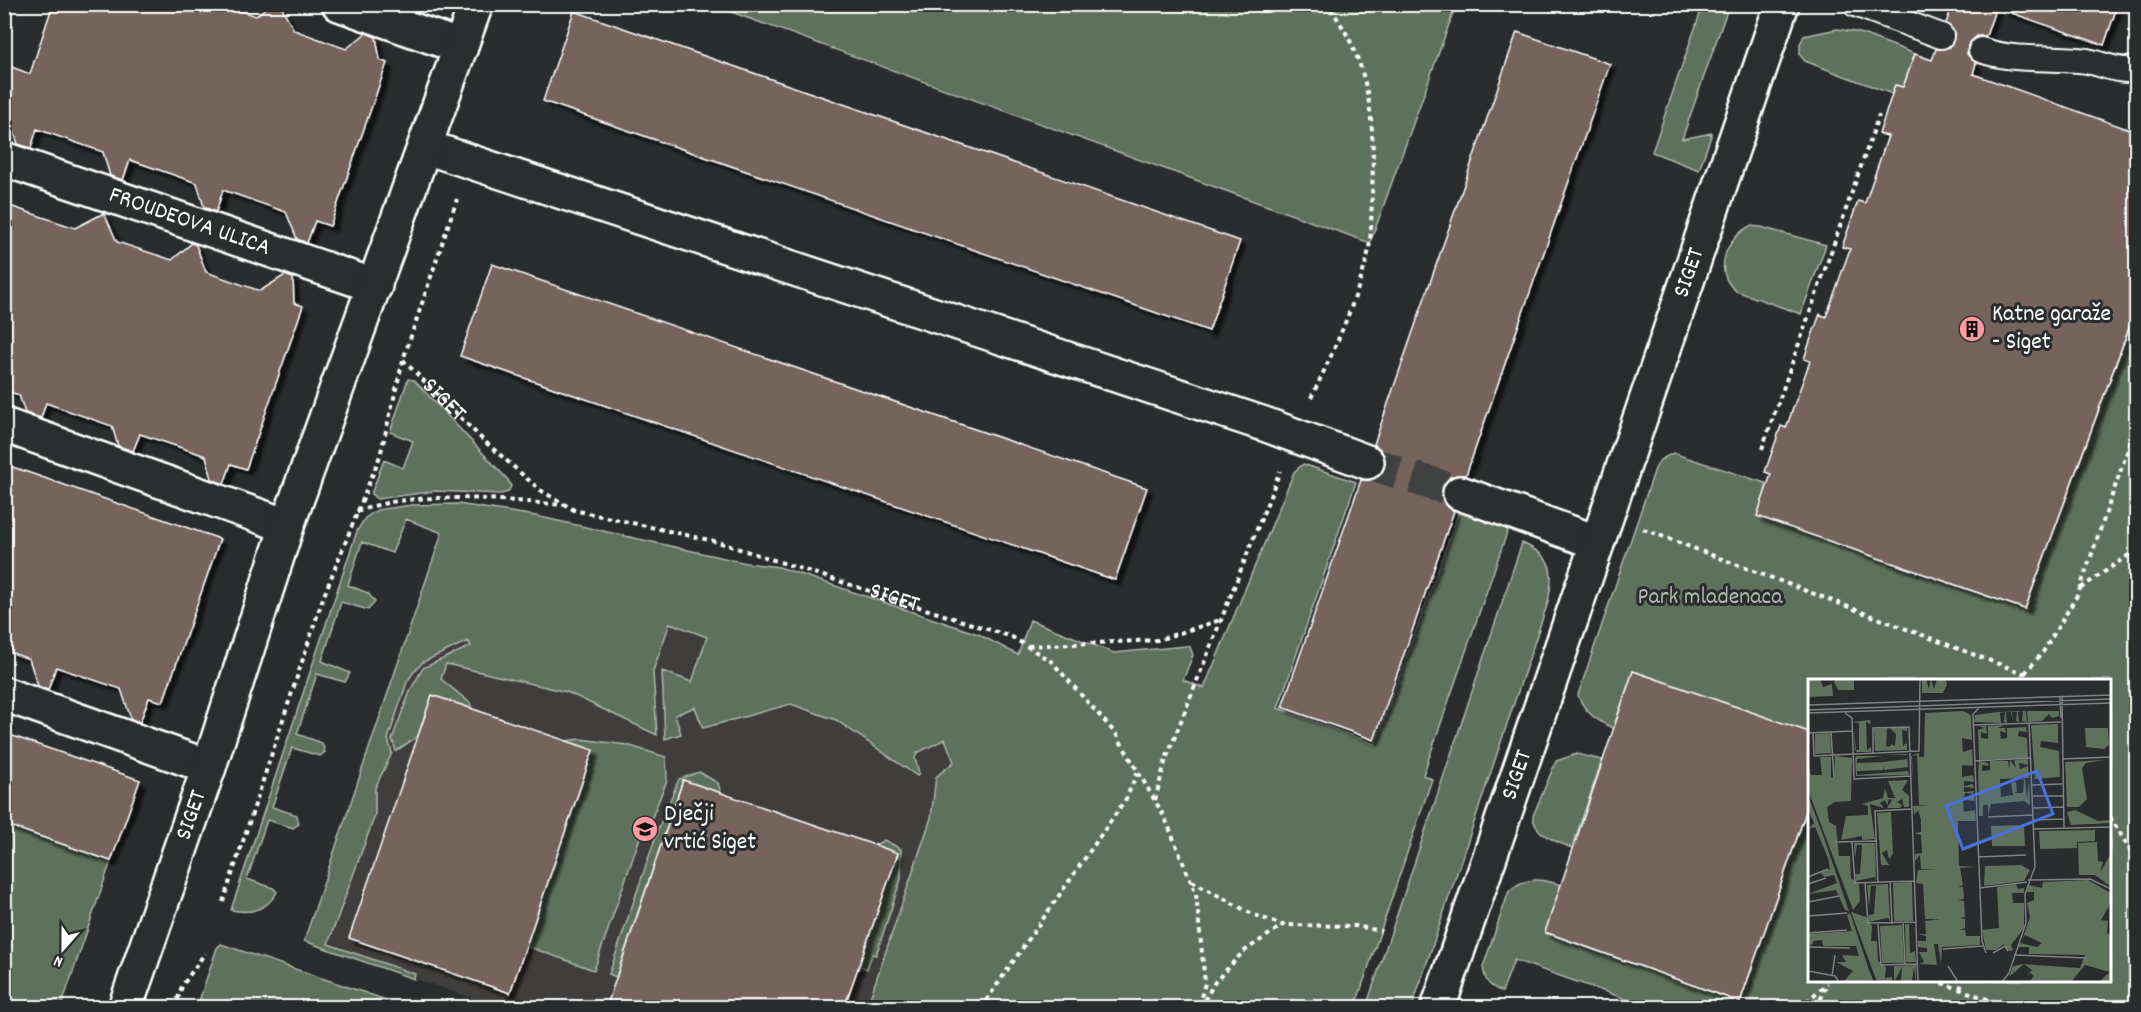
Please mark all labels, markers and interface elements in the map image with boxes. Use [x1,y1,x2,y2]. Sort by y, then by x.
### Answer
street label: FROUDEOVA ULICA [104,179,275,266]
street label: SIGET [1666,243,1714,302]
place label: Katne garaže - Siget [1992,298,2111,360]
building icon: Katne garaže - Siget [1957,314,1987,344]
street label: SIGET [413,370,474,431]
street label: SIGET [865,575,924,623]
park label: Park mladenaca [1638,581,1783,615]
inset map [1808,679,2111,982]
street label: SIGET [1493,745,1542,805]
street label: SIGET [168,785,217,845]
place label: Dječji vrtić Siget [664,798,756,860]
school or university icon: Dječji vrtić Siget [630,814,660,844]
north arrow [33,919,93,979]
text: N [51,948,66,973]

